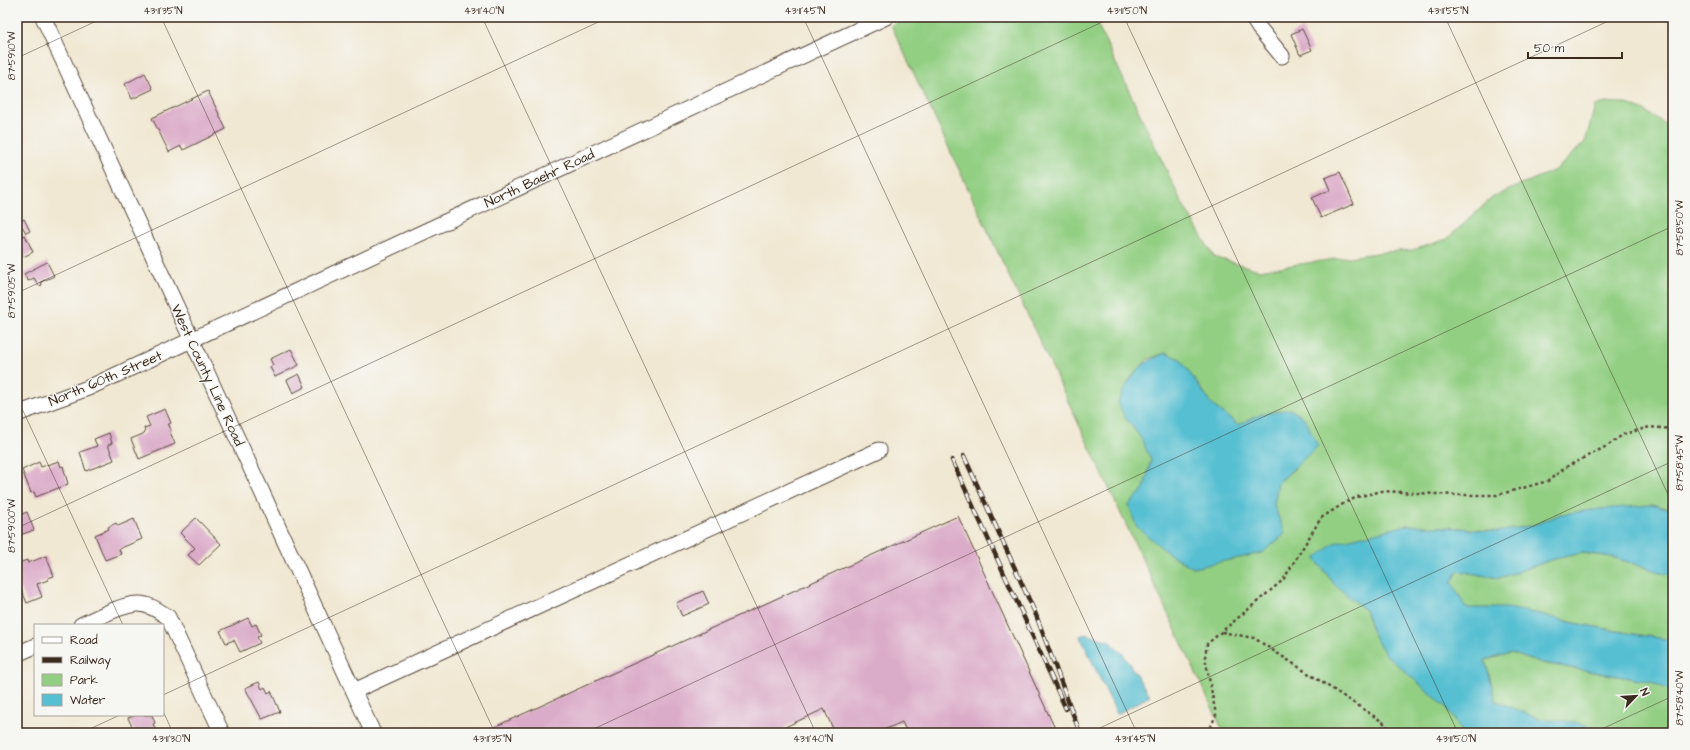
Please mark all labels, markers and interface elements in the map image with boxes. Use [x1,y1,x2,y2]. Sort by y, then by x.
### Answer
text: 43°11'35"N [143,4,183,18]
text: 43°11'40"N [464,4,504,18]
text: 43°11'45"N [785,4,825,18]
text: 43°11'50"N [1107,4,1147,18]
text: 43°11'55"N [1427,4,1469,18]
text: 87°59'10"W [5,31,19,80]
scale bar [1528,34,1622,60]
text: 50 m [1534,40,1565,57]
street label: North Baehr Road [481,145,598,213]
text: 87°58'50"W [1673,200,1687,256]
text: 87°59'05"W [5,263,19,318]
street label: West County Line Road [165,301,249,449]
street label: North 60th Street [46,346,166,412]
text: 87°58'45"W [1673,435,1687,491]
text: 87°59'00"W [5,499,19,553]
legend [34,624,164,716]
text: Road [70,632,98,649]
text: Railway [70,652,111,670]
text: 87°58'40"W [1673,670,1687,725]
text: Park [70,672,98,689]
north arrow [1616,676,1656,716]
text: N [1636,686,1653,698]
text: Water [70,692,106,709]
text: 43°11'30"N [152,732,190,746]
text: 43°11'35"N [472,732,512,746]
text: 43°11'40"N [793,732,833,746]
text: 43°11'45"N [1115,732,1155,746]
text: 43°11'50"N [1436,732,1476,746]

